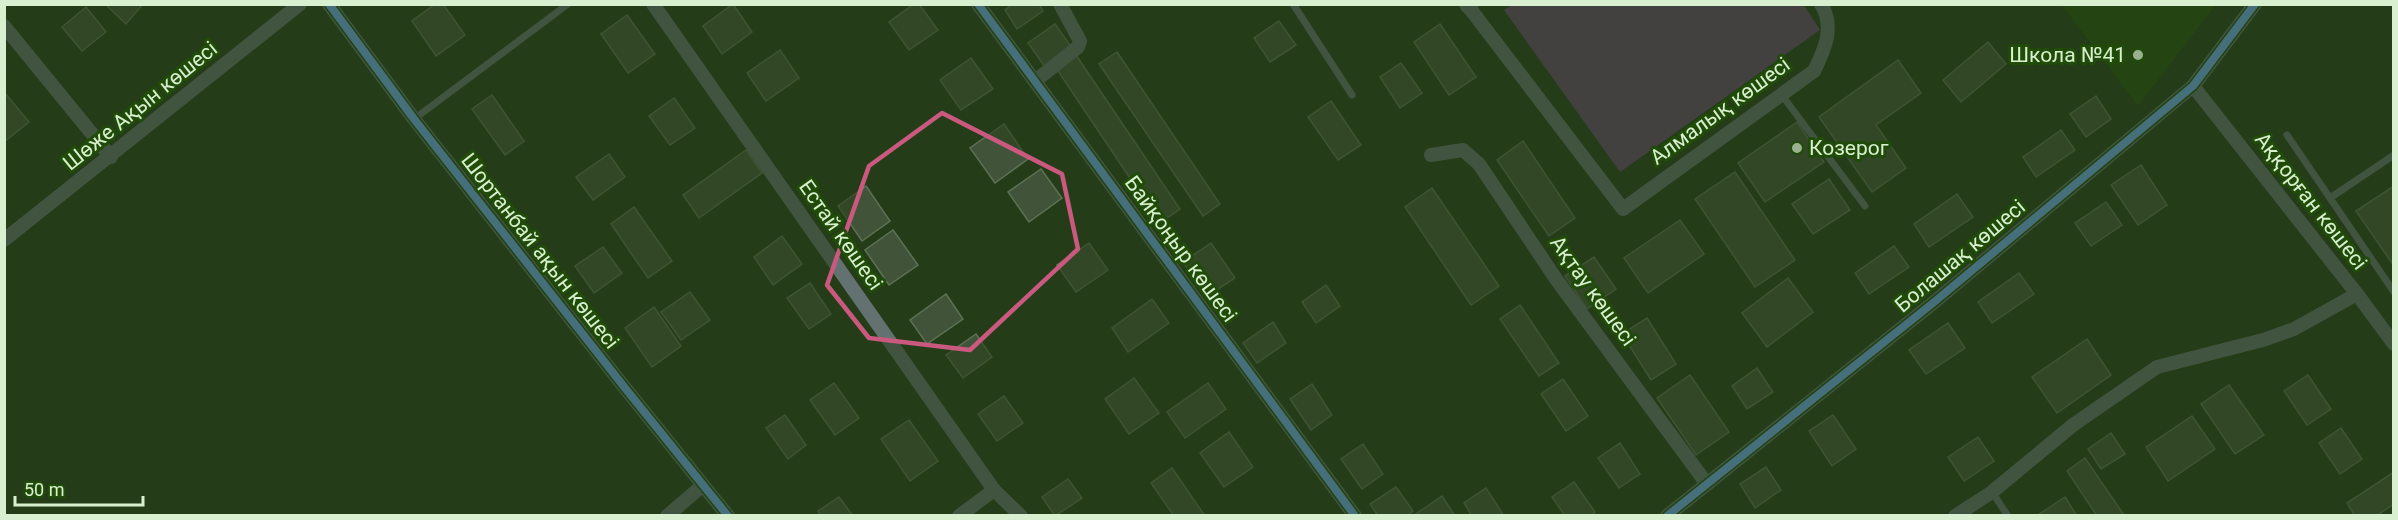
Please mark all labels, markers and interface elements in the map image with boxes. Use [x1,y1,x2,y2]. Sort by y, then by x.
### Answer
street label: Шөже Ақын көшесі [58,37,222,175]
place label: Школа №41 [2009,43,2126,67]
marker: Школа №41 [2131,48,2145,62]
street label: Алмалық көшесі [1646,52,1794,170]
street label: Аққорған көшесі [2250,128,2372,274]
place label: Козерог [1809,136,1889,160]
marker: Козерог [1790,141,1804,155]
street label: Шортанбай ақын көшесі [456,149,624,353]
street label: Байқоңыр көшесі [1120,171,1242,327]
street label: Естай көшесі [794,175,888,295]
street label: Болашақ көшесі [1890,195,2030,317]
street label: Ақтау көшесі [1545,231,1641,351]
scale bar [15,469,142,507]
text: 50 m [24,479,64,500]

